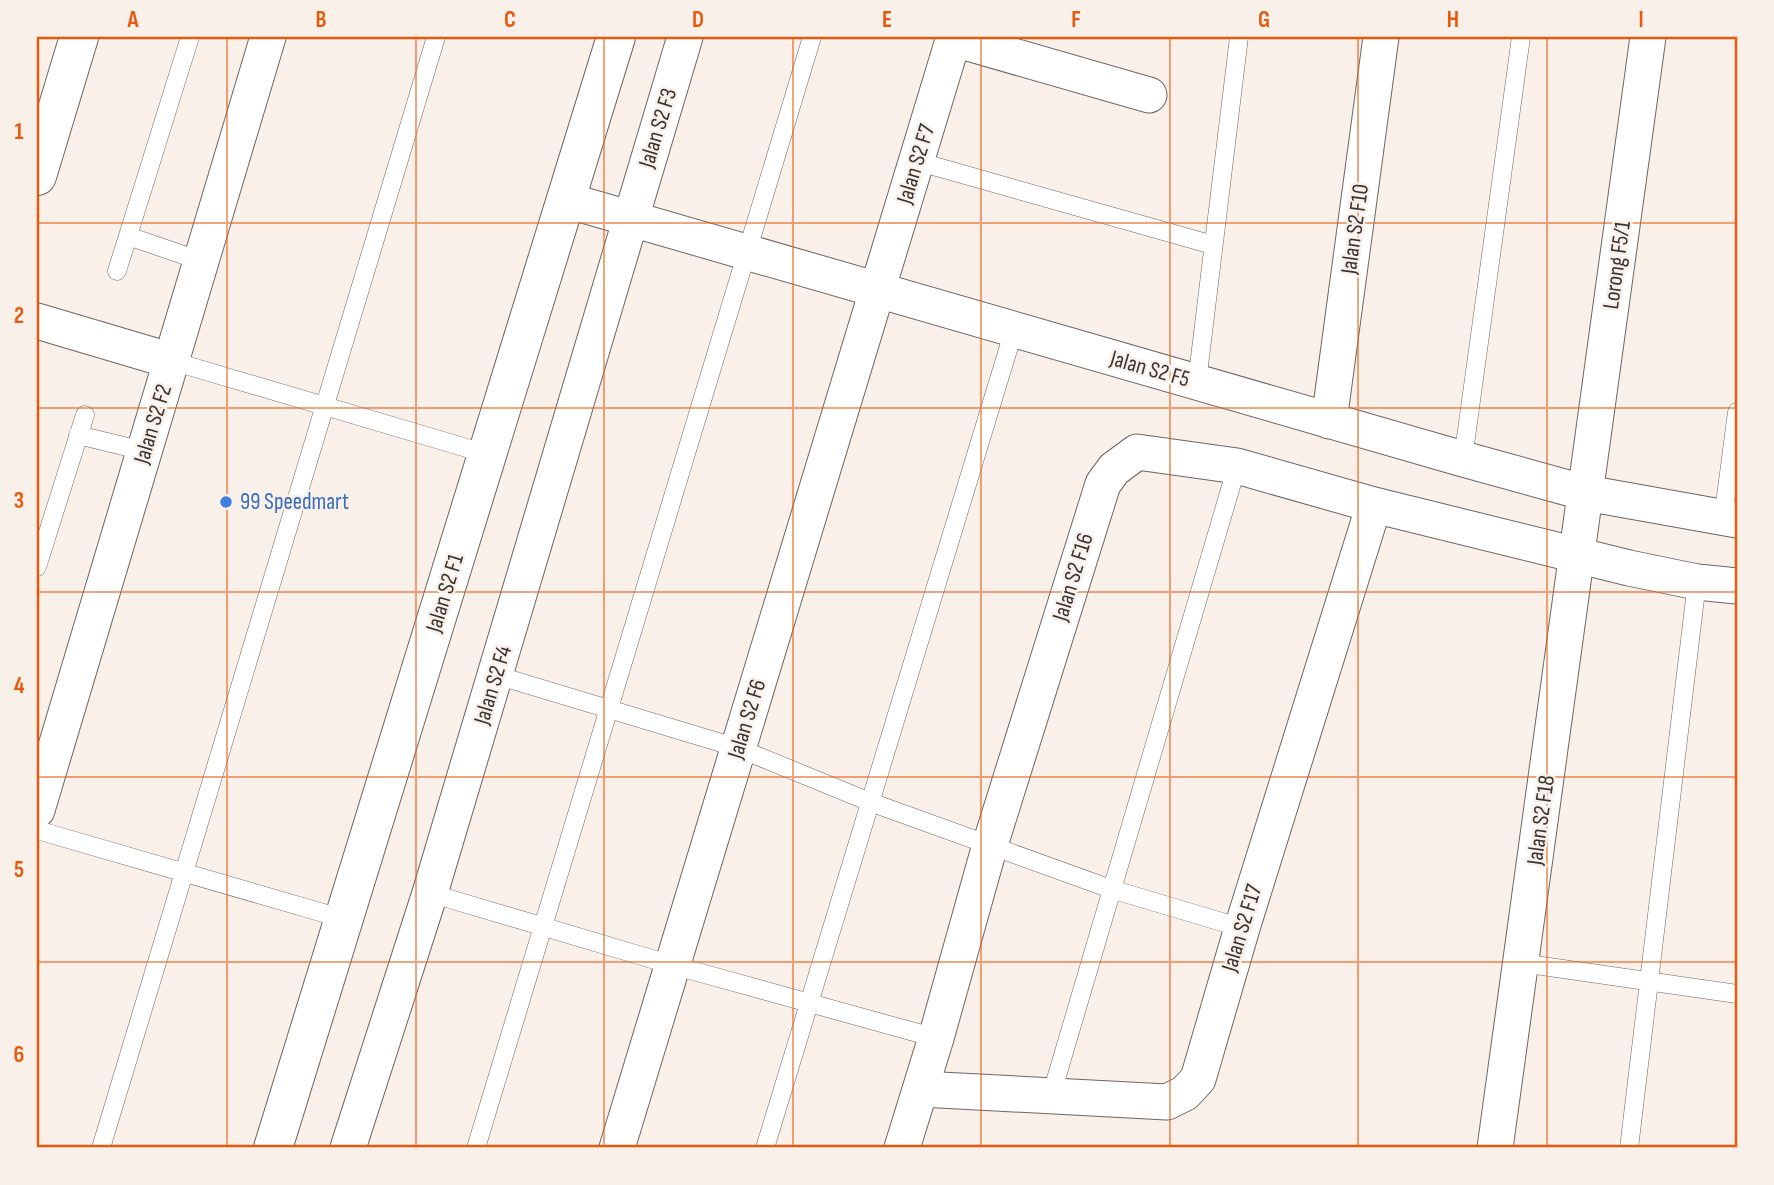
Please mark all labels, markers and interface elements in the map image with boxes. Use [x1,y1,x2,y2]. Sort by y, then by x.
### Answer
text: A [127,6,140,34]
text: B [316,6,327,34]
text: C [504,6,516,34]
text: D [692,6,704,34]
text: E [882,6,892,34]
text: F [1071,6,1081,34]
text: G [1258,6,1270,34]
text: H [1447,6,1459,34]
text: I [1638,6,1644,34]
street label: Jalan S2 F3 [632,85,683,172]
text: 1 [14,118,24,146]
street label: Jalan S2 F7 [890,121,941,208]
street label: Jalan S2 F10 [1335,182,1375,277]
street label: Lorong F5/1 [1597,219,1637,311]
text: 2 [14,302,24,330]
street label: Jalan S2 F5 [1106,344,1193,394]
street label: Jalan S2 F2 [127,381,178,468]
text: 3 [14,487,24,515]
place label: 99 Speedmart [240,488,349,516]
marker: 99 Speedmart [218,494,234,510]
street label: Jalan S2 F16 [1046,530,1100,625]
street label: Jalan S2 F1 [420,551,470,636]
street label: Jalan S2 F4 [468,642,518,729]
text: 4 [14,672,25,700]
street label: Jalan S2 F6 [721,676,772,763]
street label: Jalan S2 F18 [1521,773,1561,868]
text: 5 [14,856,24,884]
street label: Jalan S2 F17 [1215,881,1268,976]
text: 6 [14,1041,24,1069]

